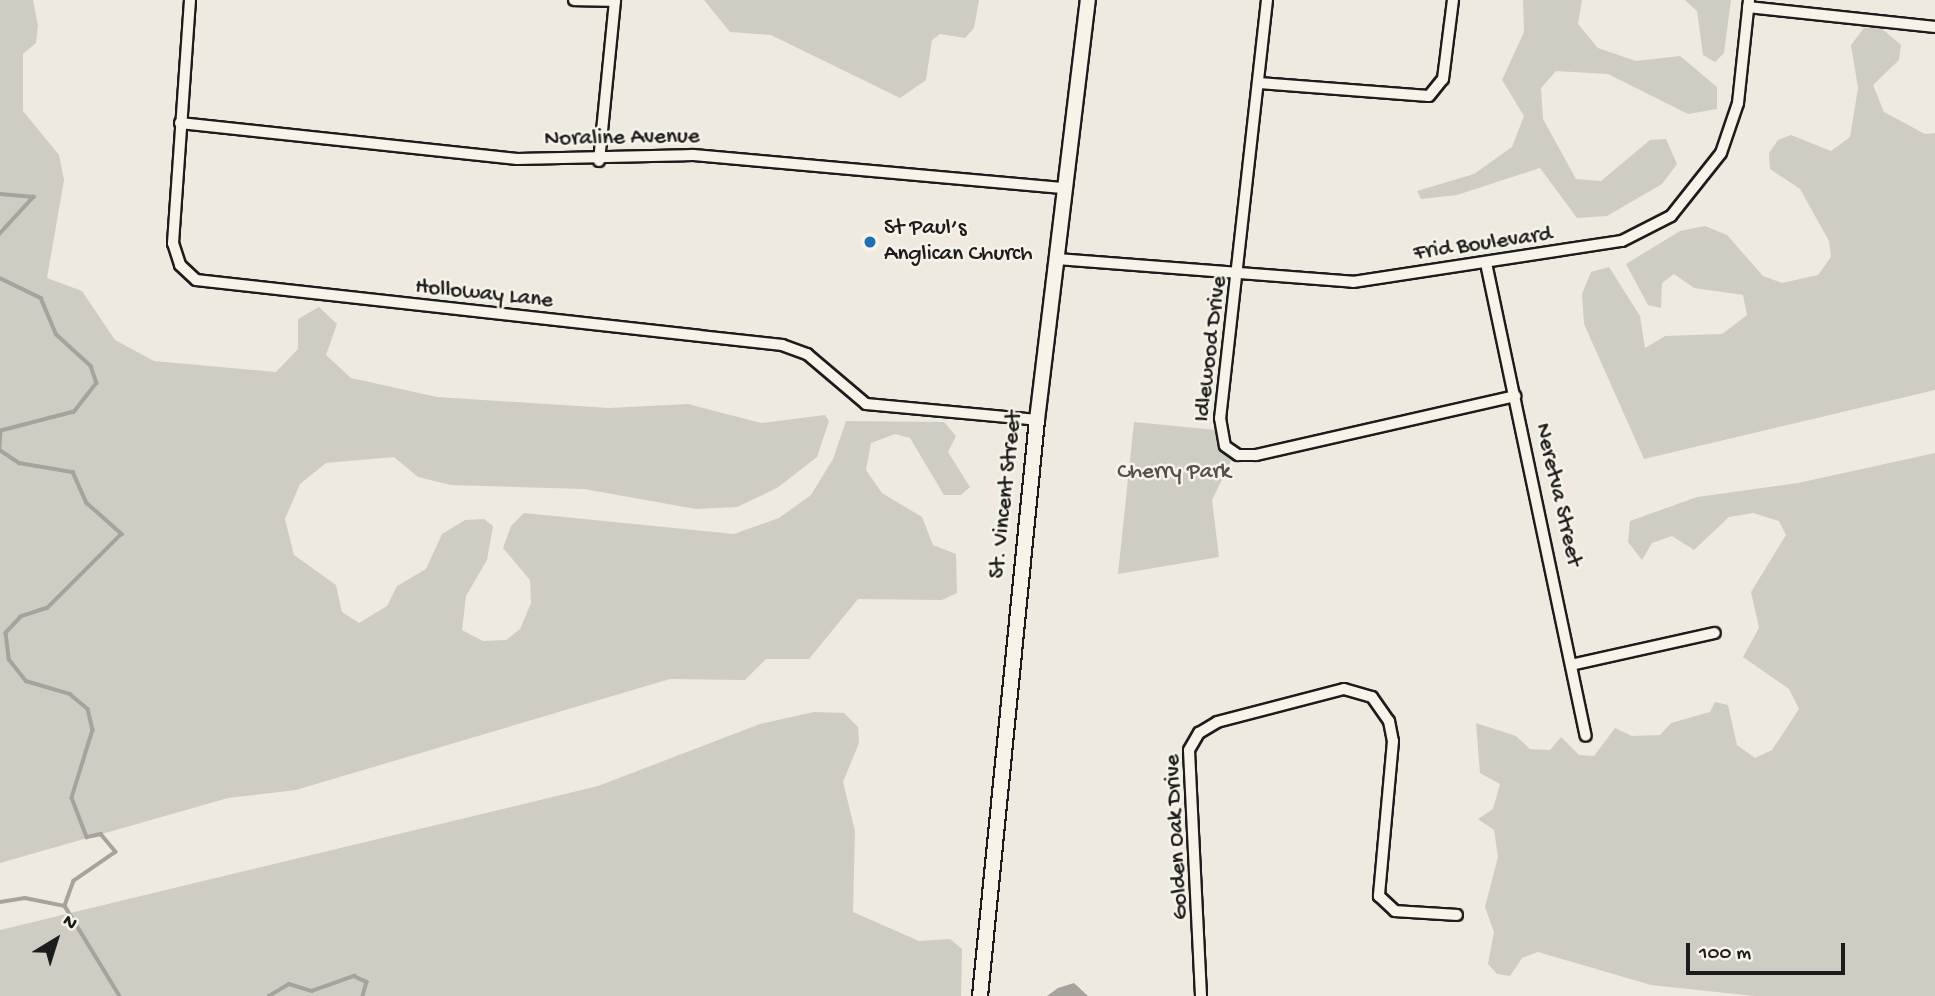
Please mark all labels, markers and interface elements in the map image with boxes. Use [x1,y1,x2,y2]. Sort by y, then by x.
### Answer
street label: Noraline Avenue [544,124,700,154]
place label: St Paul’s Anglican Church [884,215,1033,269]
street label: Frid Boulevard [1412,222,1554,268]
marker: St Paul’s Anglican Church [862,234,878,250]
street label: Holloway Lane [414,274,554,316]
street label: Idlewood Drive [1189,275,1235,423]
street label: St. Vincent Street [984,410,1030,580]
street label: Neretva Street [1527,421,1587,569]
park label: Cherry Park [1117,459,1231,487]
street label: Golden Oak Drive [1160,754,1196,920]
north arrow [21,905,91,975]
text: N [57,910,81,936]
scale bar [1690,930,1849,974]
text: 100 m [1699,942,1751,967]

